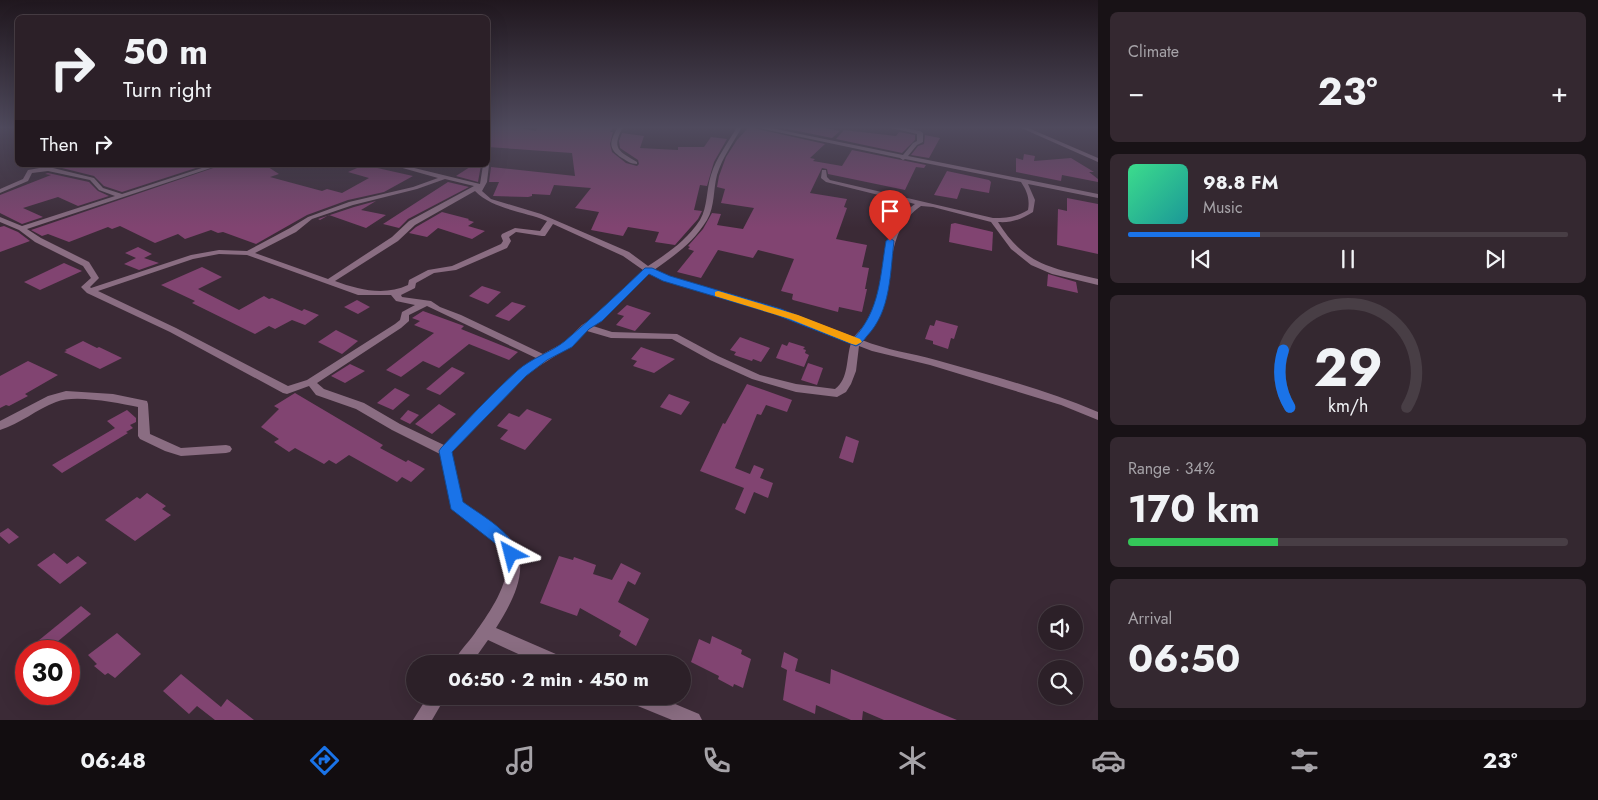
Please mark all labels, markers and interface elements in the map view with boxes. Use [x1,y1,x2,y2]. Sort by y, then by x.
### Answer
text: 50 m [123,27,208,77]
icon: right [40,35,105,100]
text: Climate [1128,40,1179,63]
text: 23° [1318,64,1378,119]
text: − [1128,72,1145,113]
text: + [1551,72,1568,113]
text: Turn right [123,73,211,105]
icon: right [89,130,117,158]
text: Then [40,131,79,158]
text: 98.8 FM [1203,169,1279,196]
pin [869,190,911,241]
text: Music [1203,196,1243,219]
icon: arrive [876,197,904,225]
icon: previous [1187,245,1215,273]
icon: pause [1334,245,1362,273]
icon: next [1481,245,1509,273]
text: 29 [1314,330,1382,406]
text: km/h [1328,393,1368,419]
text: Range · 34% [1128,457,1215,480]
text: 170 km [1128,481,1260,536]
position arrow [484,527,536,579]
map controls [1038,605,1083,705]
button: sound [1038,605,1083,650]
text: Arrival [1128,607,1172,630]
text: 06:50 [1128,631,1240,686]
speed limit sign: 30 [15,640,80,705]
button: search [1038,660,1083,705]
text: 06:50 · 2 min · 450 m [448,666,649,693]
icon: directions [307,743,342,778]
icon: music [503,743,538,778]
icon: phone [699,743,734,778]
icon: climate [895,743,930,778]
icon: car [1091,743,1126,778]
icon: filters [1287,743,1322,778]
text: 06:48 [80,744,146,776]
text: 23° [1483,744,1517,776]

